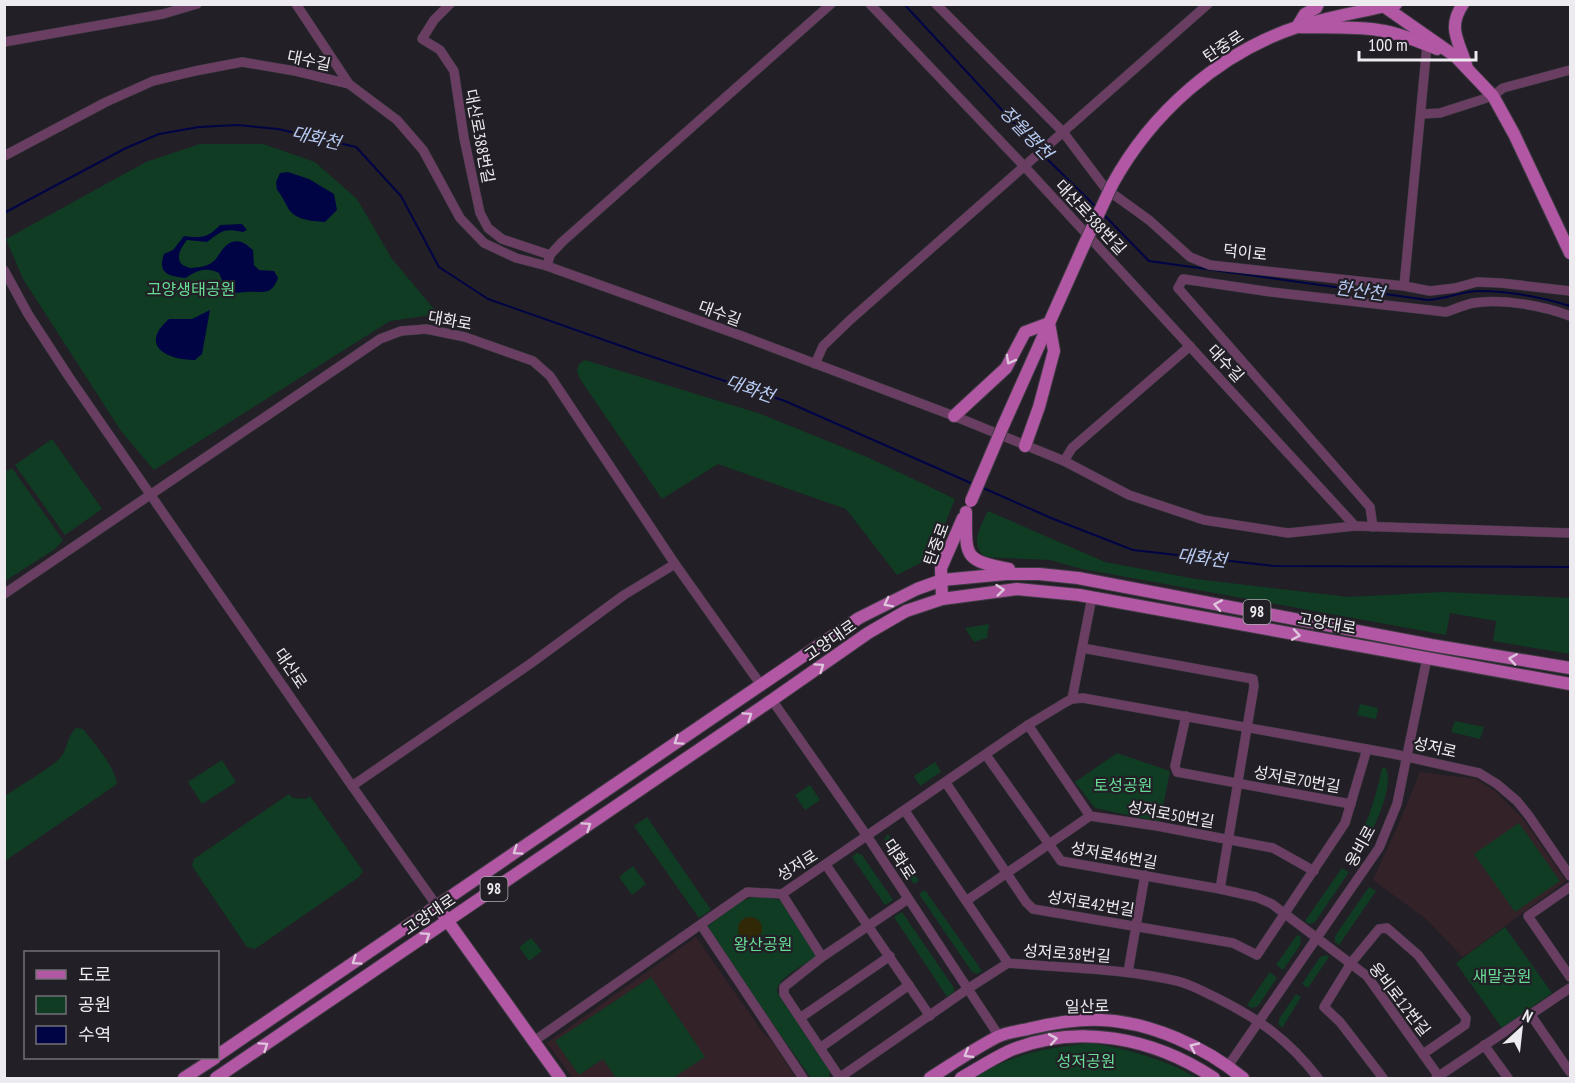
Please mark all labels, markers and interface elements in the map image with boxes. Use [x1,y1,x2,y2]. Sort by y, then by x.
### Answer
scale bar [1359,24,1476,62]
street label: 탄중로 [1199,25,1247,66]
text: 100 m [1368,33,1408,56]
street label: 대수길 [285,46,333,74]
street label: 대산로388번길 [461,87,499,185]
water label: 장월평천 [995,101,1059,166]
water label: 대화천 [289,121,345,155]
street label: 대산로388번길 [1051,175,1131,259]
street label: 덕이로 [1222,240,1268,264]
water label: 한산천 [1334,276,1389,306]
park label: 고양생태공원 [147,279,235,299]
street label: 대수길 [696,296,744,330]
street label: 대화로 [427,306,474,334]
street label: 대수길 [1204,340,1248,386]
one-way arrow [1006,354,1017,365]
water label: 대화천 [723,370,780,408]
street label: 탄중로 [919,520,953,568]
water label: 대화천 [1176,543,1231,572]
one-way arrow [996,585,1005,597]
one-way arrow [884,596,895,608]
one-way arrow [1213,599,1223,612]
road number: 98 [1244,600,1270,624]
street label: 고양대로 [1296,608,1358,638]
street label: 고양대로 [800,615,860,665]
one-way arrow [1291,628,1301,640]
street label: 대산로 [270,644,312,692]
one-way arrow [1508,653,1517,665]
one-way arrow [814,663,825,674]
one-way arrow [742,712,752,724]
street label: 성저로 [1411,732,1459,762]
one-way arrow [674,734,685,745]
street label: 성저로70번길 [1252,762,1342,796]
park label: 토성공원 [1094,775,1152,795]
street label: 성저로50번길 [1126,797,1216,831]
one-way arrow [580,822,591,833]
street label: 웅비로 [1341,822,1380,870]
street label: 대화로 [880,835,921,883]
street label: 성저로46번길 [1069,838,1159,872]
one-way arrow [513,844,524,855]
street label: 성저로 [773,845,821,885]
road number: 98 [480,877,508,901]
street label: 성저로42번길 [1046,886,1136,920]
street label: 고양대로 [399,889,459,939]
one-way arrow [419,932,430,943]
park label: 왕산공원 [734,934,792,954]
street label: 성저로38번길 [1022,940,1112,966]
legend [24,951,219,1059]
one-way arrow [352,954,363,965]
street label: 웅비로12번길 [1365,958,1435,1040]
text: 도로 [78,963,111,986]
park label: 새말공원 [1473,966,1531,986]
text: 공원 [78,993,111,1016]
street label: 일산로 [1065,996,1110,1016]
north arrow [1491,999,1551,1059]
text: N [1519,1005,1536,1027]
text: 수역 [78,1023,111,1046]
one-way arrow [1047,1033,1057,1046]
one-way arrow [258,1042,269,1053]
one-way arrow [1189,1043,1200,1055]
one-way arrow [964,1047,974,1058]
park label: 성저공원 [1057,1051,1115,1071]

